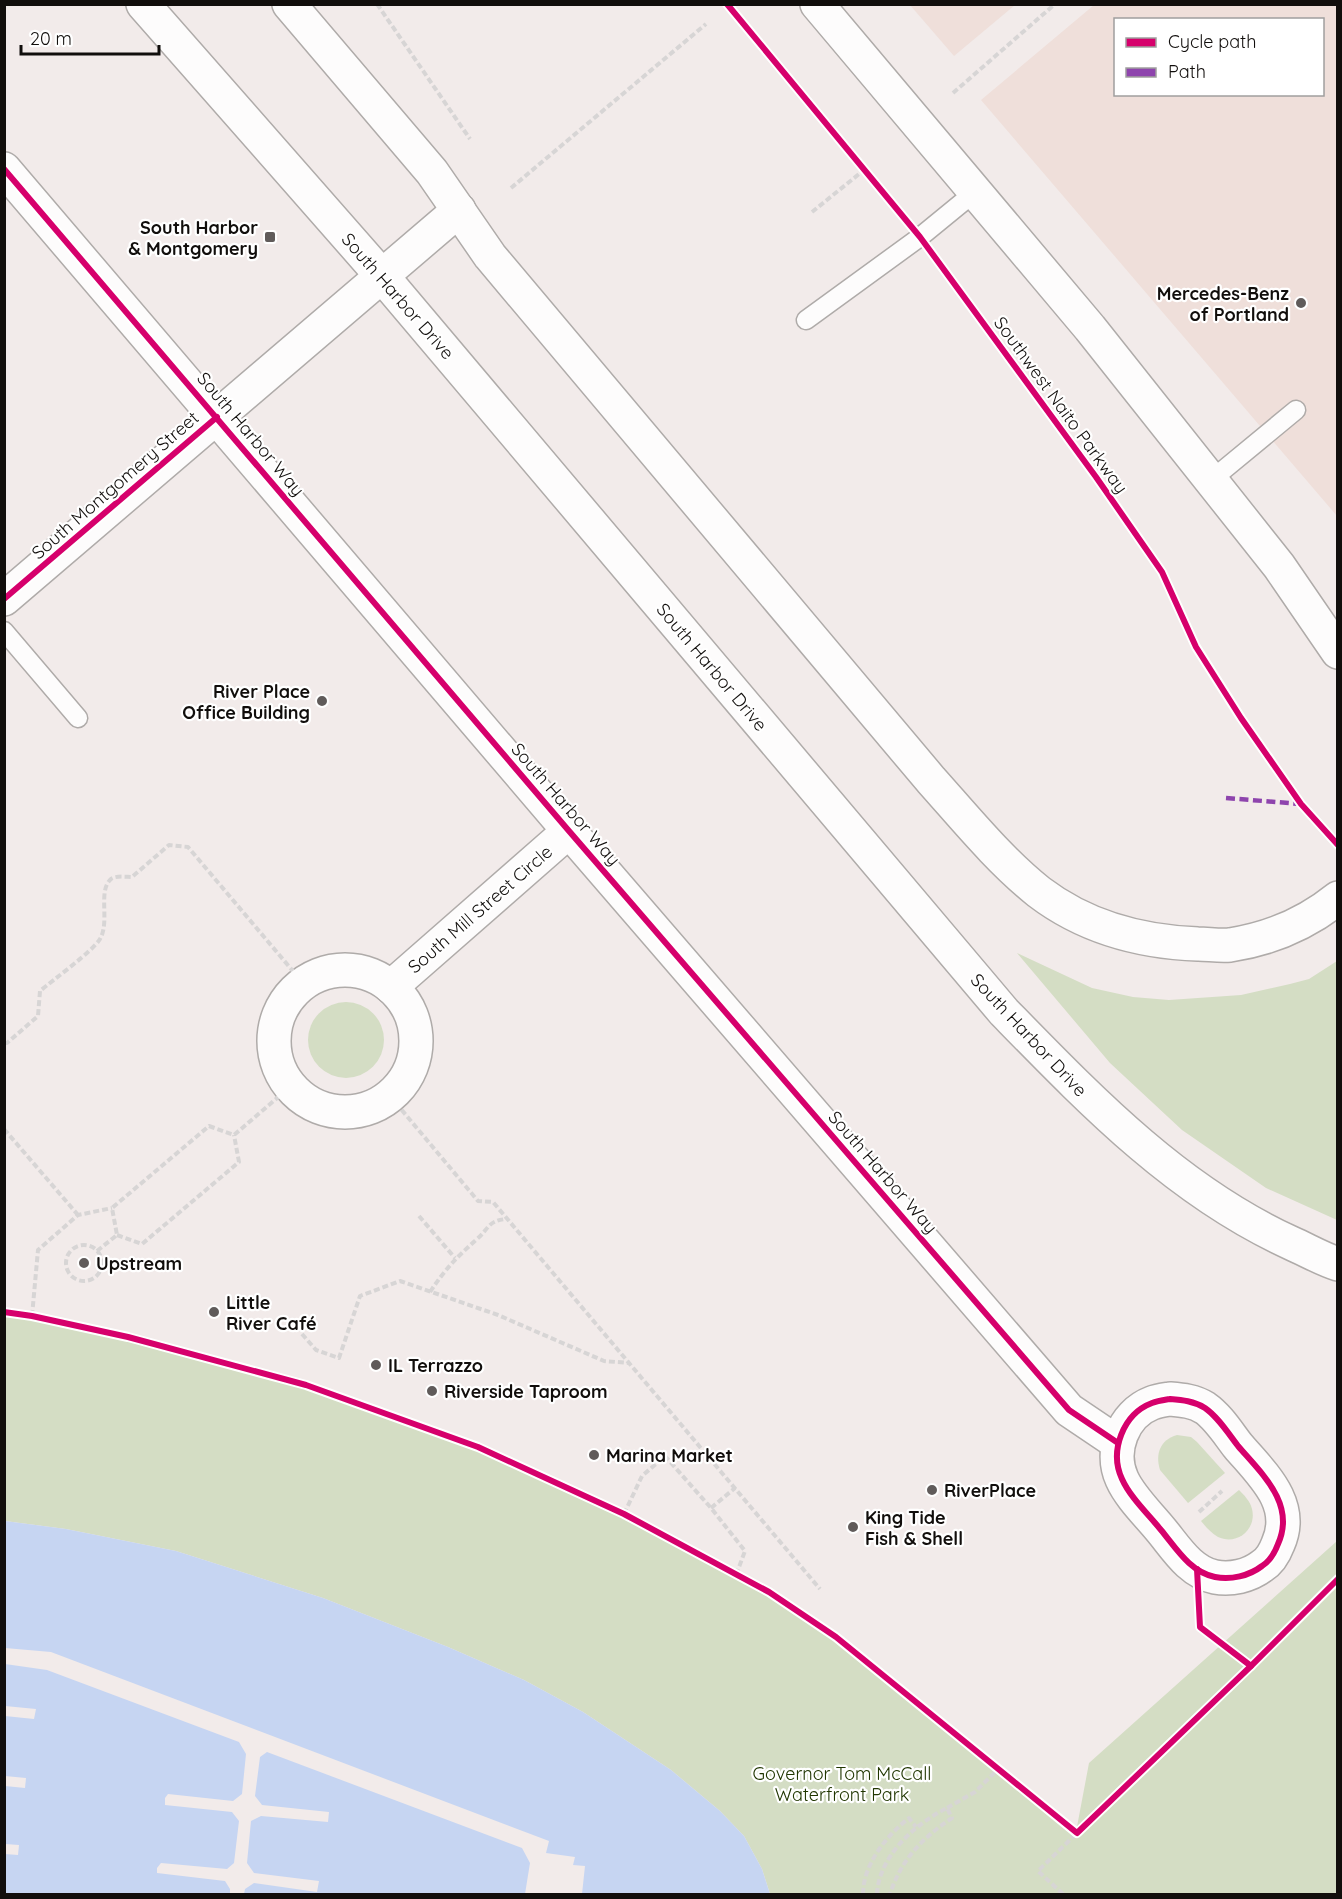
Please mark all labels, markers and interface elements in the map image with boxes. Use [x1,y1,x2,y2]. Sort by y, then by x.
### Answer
scale bar [21,18,159,56]
legend [1114,18,1324,96]
text: 20 m [30,27,72,50]
text: Cycle path [1168,30,1256,53]
text: Path [1168,60,1206,83]
place label: South Harbor & Montgomery [128,216,258,260]
street label: South Harbor Drive [337,228,459,364]
marker: South Harbor & Montgomery [263,230,277,244]
place label: Mercedes-Benz of Portland [1157,282,1289,326]
marker: Mercedes-Benz of Portland [1294,296,1308,310]
street label: Southwest Naito Parkway [989,312,1133,498]
street label: South Harbor Way [192,367,310,501]
street label: South Montgomery Street [27,406,203,564]
street label: South Harbor Drive [652,598,772,736]
place label: River Place Office Building [182,680,310,724]
marker: River Place Office Building [315,694,329,708]
street label: South Harbor Way [506,738,626,870]
street label: South Mill Street Circle [403,840,557,978]
street label: South Harbor Drive [966,969,1092,1101]
street label: South Harbor Way [823,1106,943,1238]
place label: Upstream [96,1252,182,1275]
marker: Upstream [77,1256,91,1270]
place label: Little River Café [226,1291,317,1335]
marker: Little River Café [207,1305,221,1319]
place label: IL Terrazzo [388,1354,483,1377]
marker: IL Terrazzo [369,1358,383,1372]
place label: Riverside Taproom [444,1380,608,1403]
marker: Riverside Taproom [425,1384,439,1398]
place label: Marina Market [606,1444,733,1467]
marker: Marina Market [587,1448,601,1462]
place label: RiverPlace [944,1479,1036,1502]
marker: RiverPlace [925,1483,939,1497]
place label: King Tide Fish & Shell [865,1506,963,1550]
marker: King Tide Fish & Shell [846,1520,860,1534]
park label: Governor Tom McCall Waterfront Park [752,1762,932,1806]

